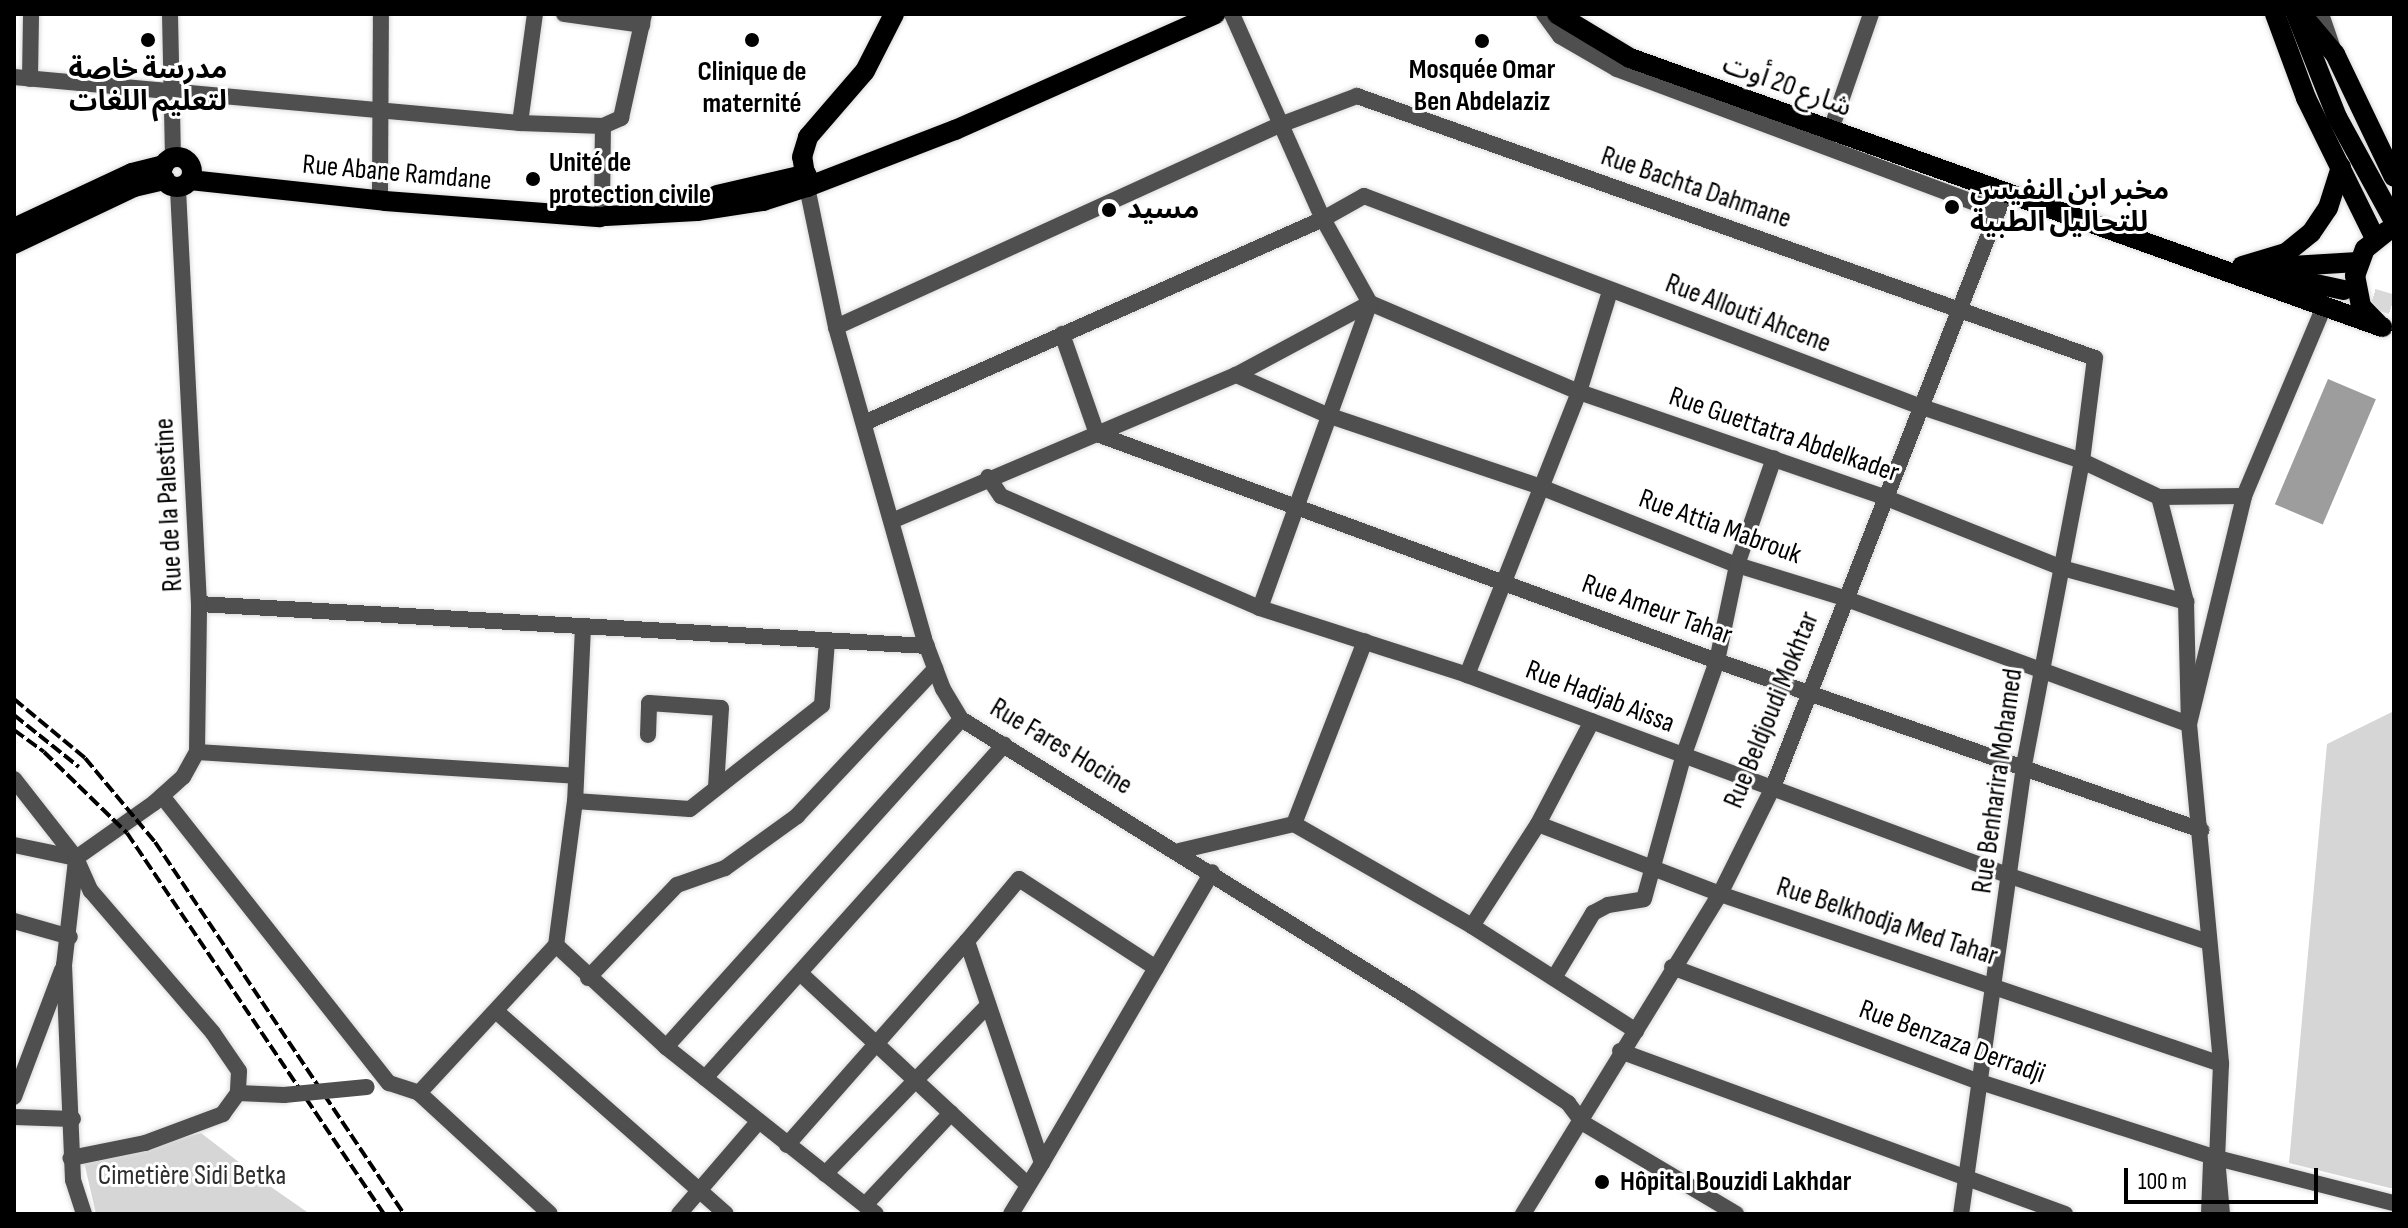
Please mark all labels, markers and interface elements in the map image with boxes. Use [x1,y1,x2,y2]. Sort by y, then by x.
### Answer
marker: Clinique de maternité [741,29,763,51]
marker: مدرسة خاصة لتعليم اللغات [139,31,157,49]
marker: Mosquée Omar Ben Abdelaziz [1473,32,1491,50]
street label: شارع 20 أوت [1718,47,1856,125]
place label: مدرسة خاصة لتعليم اللغات [69,53,227,119]
place label: Mosquée Omar Ben Abdelaziz [1409,53,1555,119]
place label: Clinique de maternité [697,55,807,121]
street label: Rue Bachta Dahmane [1596,140,1796,236]
place label: Unité de protection civile [549,146,711,212]
street label: Rue Abane Ramdane [301,148,493,198]
marker: Unité de protection civile [524,170,542,188]
place label: مخبر ابن النفيس للتحاليل الطبية [1970,174,2169,240]
place label: مسيد [1127,193,1199,227]
marker: مخبر ابن النفيس للتحاليل الطبية [1941,196,1963,218]
marker: مسيد [1098,199,1120,221]
street label: Rue Allouti Ahcene [1661,267,1835,361]
street label: Rue Guettatra Abdelkader [1665,380,1903,490]
street label: Rue de la Palestine [148,417,190,593]
street label: Rue Attia Mabrouk [1634,482,1806,572]
street label: Rue Ameur Tahar [1577,567,1737,653]
street label: Rue Beldjoudi Mokhtar [1717,607,1827,813]
street label: Rue Hadjab Aissa [1521,653,1679,741]
street label: Rue Benharira Mohamed [1966,666,2030,896]
street label: Rue Fares Hocine [984,691,1138,803]
street label: Rue Belkhodja Med Tahar [1772,870,2002,974]
street label: Rue Benzaza Derradji [1854,993,2050,1091]
scale bar [2128,1152,2322,1202]
park label: Cimetière Sidi Betka [98,1159,286,1193]
place label: Hôpital Bouzidi Lakhdar [1620,1165,1851,1199]
text: 100 m [2138,1167,2187,1196]
marker: Hôpital Bouzidi Lakhdar [1591,1171,1613,1193]

